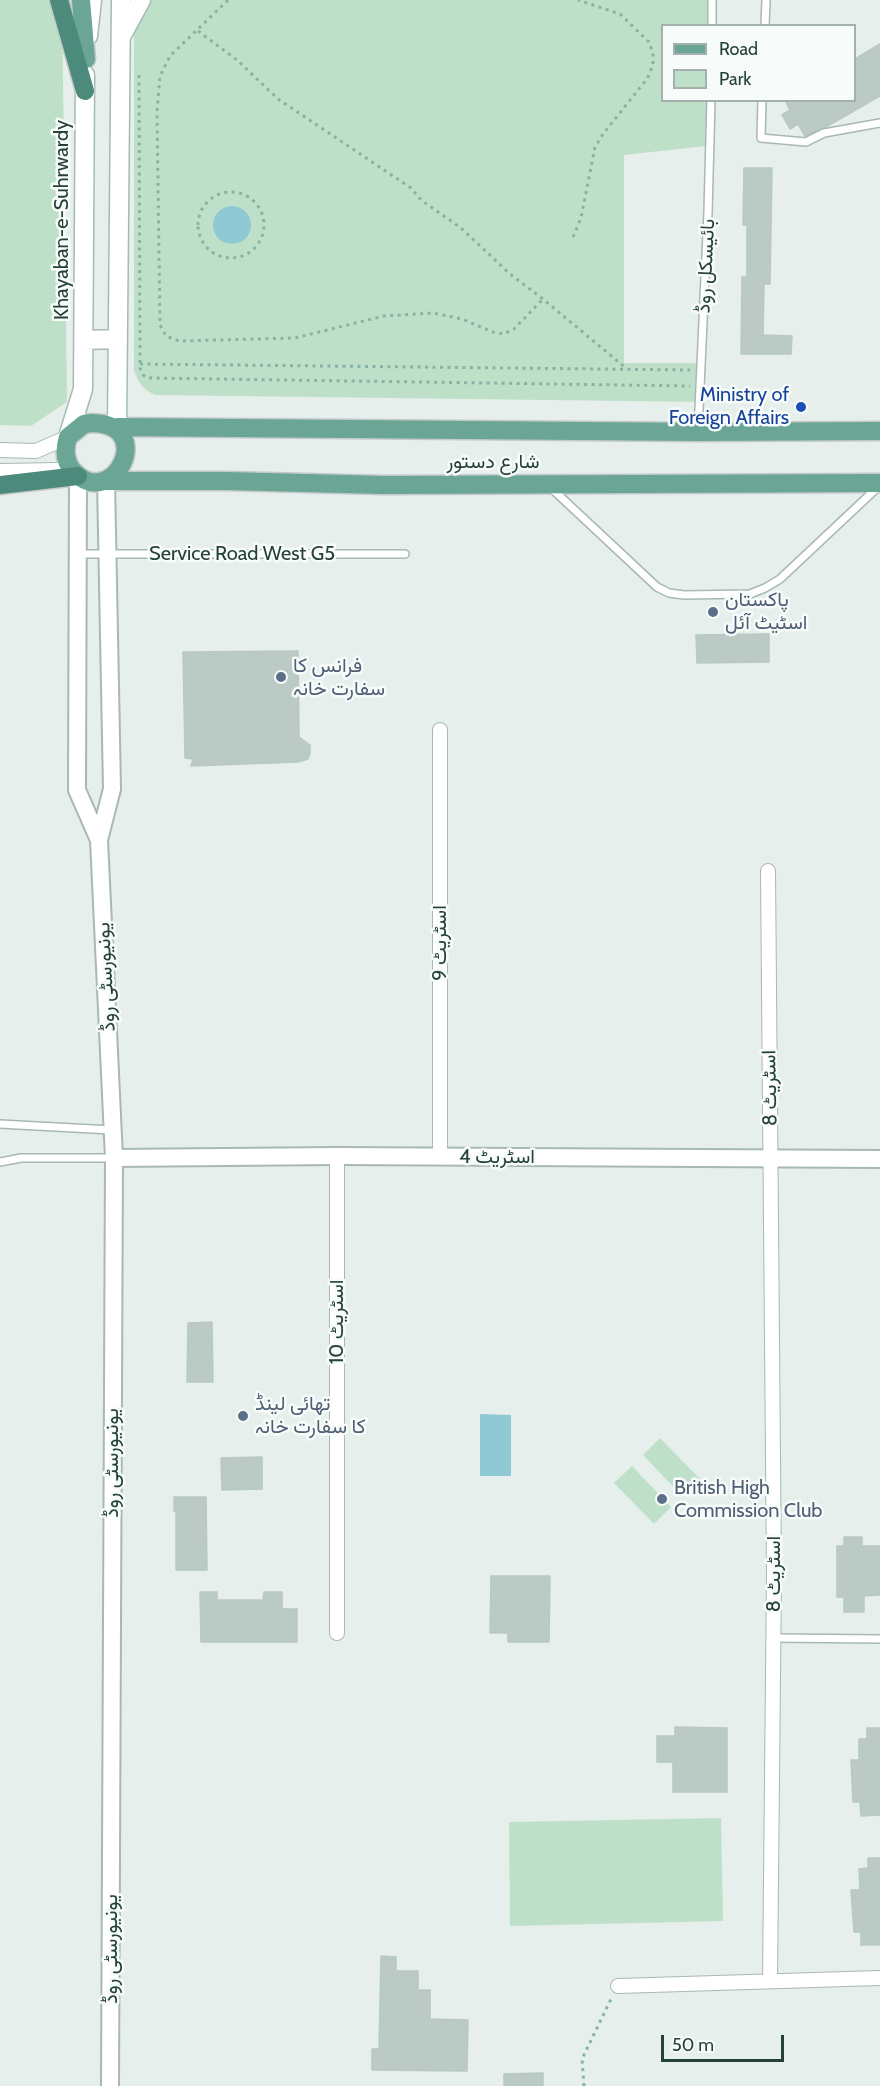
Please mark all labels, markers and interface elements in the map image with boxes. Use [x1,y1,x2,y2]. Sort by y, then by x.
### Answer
legend [661,24,856,102]
text: Road [719,38,758,60]
text: Park [719,68,751,90]
street label: Khayaban-e-Suhrwardy [50,120,74,320]
street label: بائیسکل روڈ [692,218,720,314]
place label: Ministry of Foreign Affairs [669,383,789,430]
marker: Ministry of Foreign Affairs [794,400,808,414]
street label: شارع دستور [447,450,539,474]
street label: Service Road West G5 [149,542,335,566]
place label: پاکستان اسٹیٹ آئل [725,588,807,635]
marker: پاکستان اسٹیٹ آئل [706,605,720,619]
place label: فرانس کا سفارت خانہ [293,654,385,701]
marker: فرانس کا سفارت خانہ [274,670,288,684]
street label: اسٹریٹ 9 [428,905,452,981]
street label: یونیورسٹی روڈ [91,922,121,1032]
street label: اسٹریٹ 8 [757,1050,783,1126]
street label: اسٹریٹ 4 [459,1145,535,1169]
street label: اسٹریٹ 10 [325,1280,349,1364]
place label: تھائی لینڈ کا سفارت خانہ [255,1392,366,1439]
street label: یونیورسٹی روڈ [100,1408,124,1518]
marker: تھائی لینڈ کا سفارت خانہ [236,1409,250,1423]
place label: British High Commission Club [674,1476,822,1523]
marker: British High Commission Club [655,1492,669,1506]
street label: اسٹریٹ 8 [762,1536,786,1612]
street label: یونیورسٹی روڈ [99,1894,123,2004]
scale bar [664,2023,787,2061]
text: 50 m [672,2034,714,2056]

